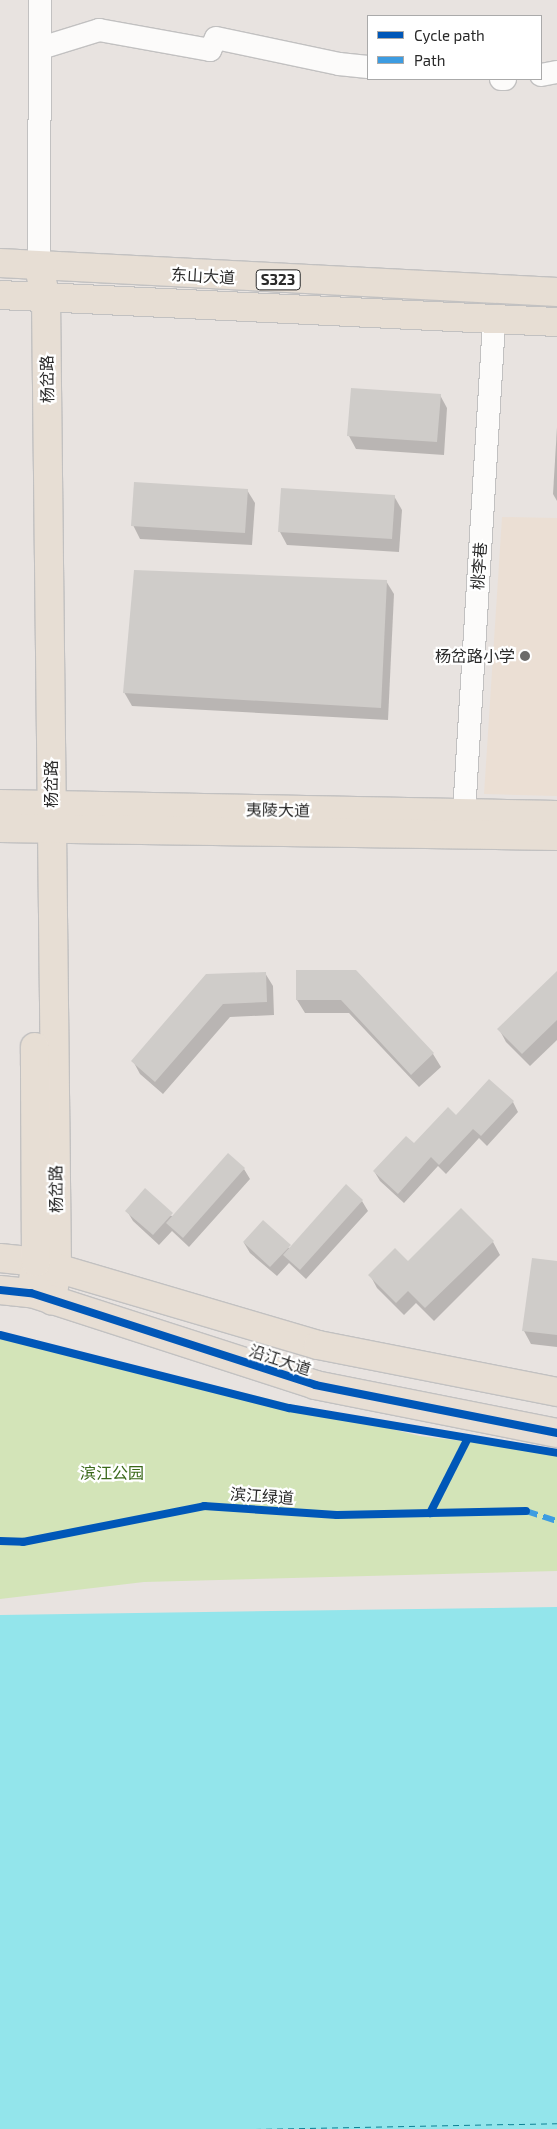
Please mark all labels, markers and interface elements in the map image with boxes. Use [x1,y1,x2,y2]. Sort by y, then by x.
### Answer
legend [367,15,542,80]
text: Cycle path [414,26,485,44]
text: Path [414,51,445,69]
street label: 东山大道 [171,265,235,287]
road number: S323 [256,268,300,292]
street label: 杨岔路 [37,355,57,403]
street label: 桃李巷 [468,541,490,591]
place label: 杨岔路小学 [435,646,515,666]
marker: 杨岔路小学 [519,650,531,662]
street label: 杨岔路 [41,760,61,808]
street label: 夷陵大道 [246,800,310,820]
street label: 杨岔路 [46,1165,66,1213]
street label: 沿江大道 [247,1341,313,1379]
park label: 滨江公园 [80,1463,144,1483]
street label: 滨江绿道 [229,1484,295,1508]

